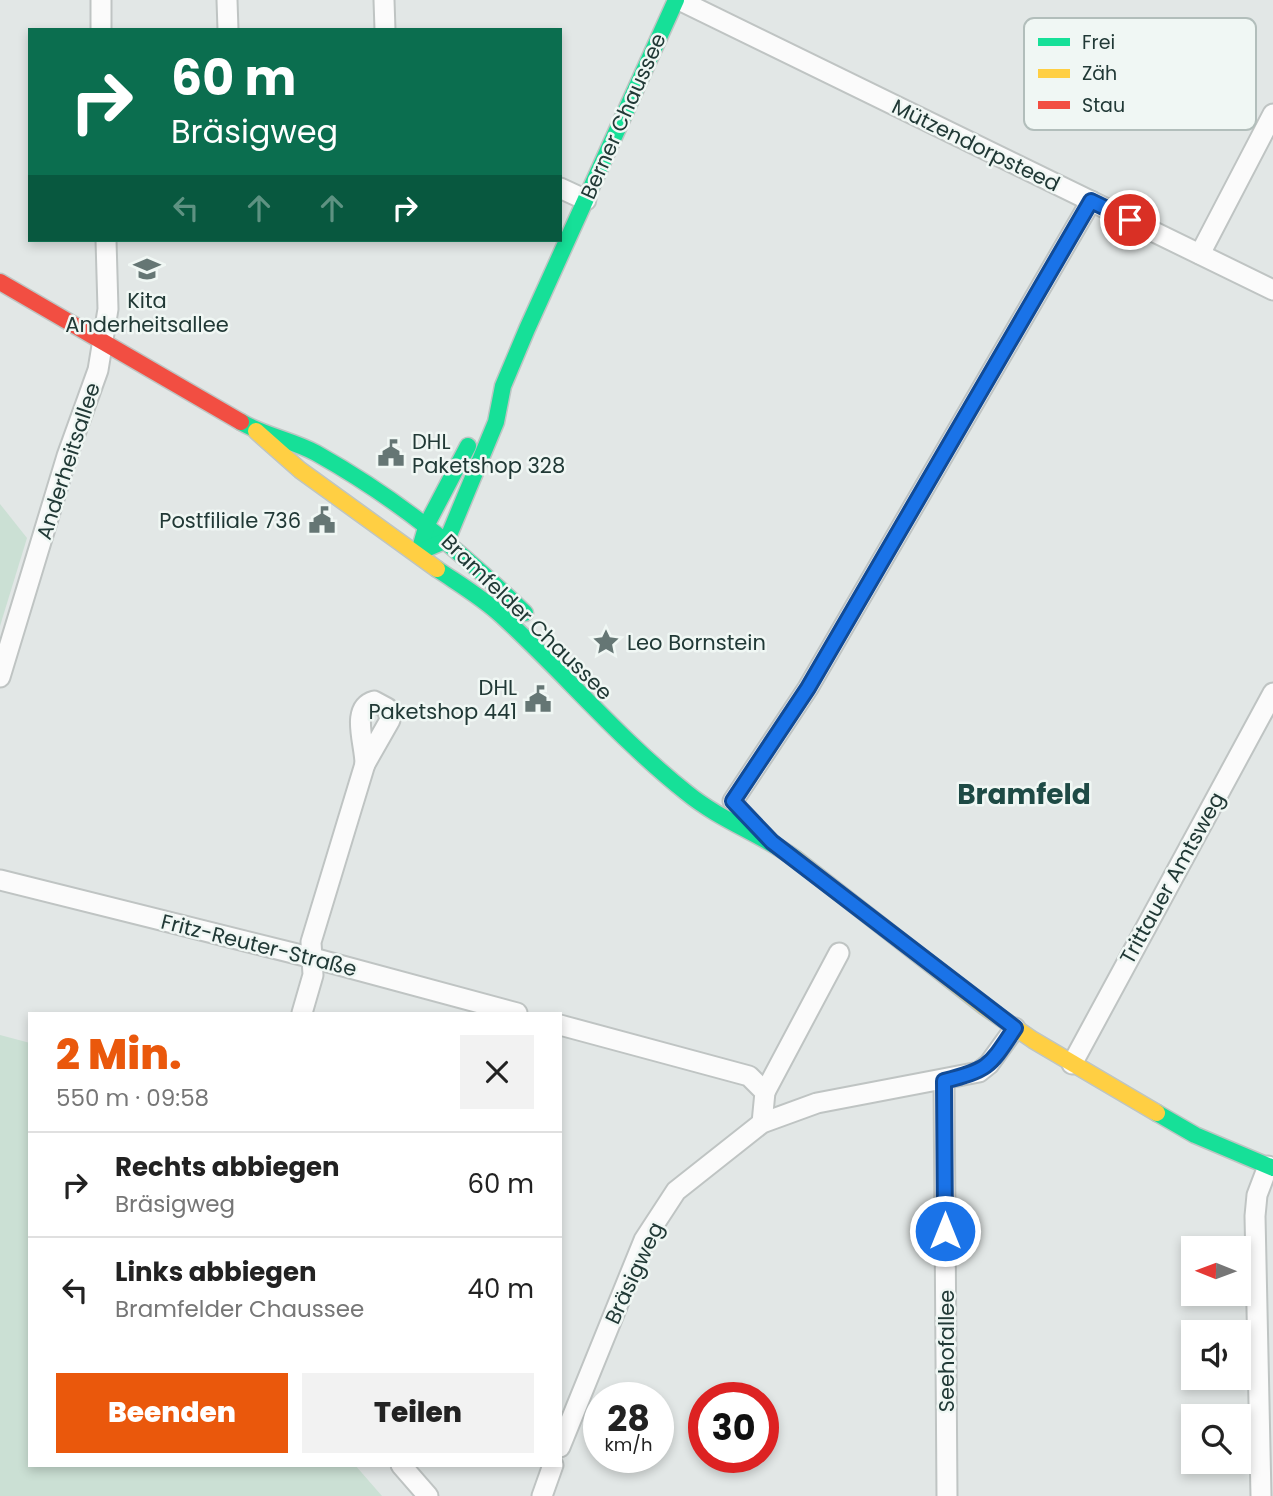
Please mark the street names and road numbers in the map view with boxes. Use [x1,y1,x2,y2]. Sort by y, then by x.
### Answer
street label: Berner Chaussee [573,28,673,204]
street label: Mützendorpsteed [887,92,1065,198]
street label: Anderheitsallee [29,379,107,543]
street label: Bramfelder Chaussee [435,528,619,706]
street label: Trittauer Amtsweg [1113,787,1231,969]
street label: Fritz-Reuter-Straße [158,907,360,983]
street label: Bräsigweg [598,1217,670,1329]
street label: Seehofallee [932,1290,961,1412]

